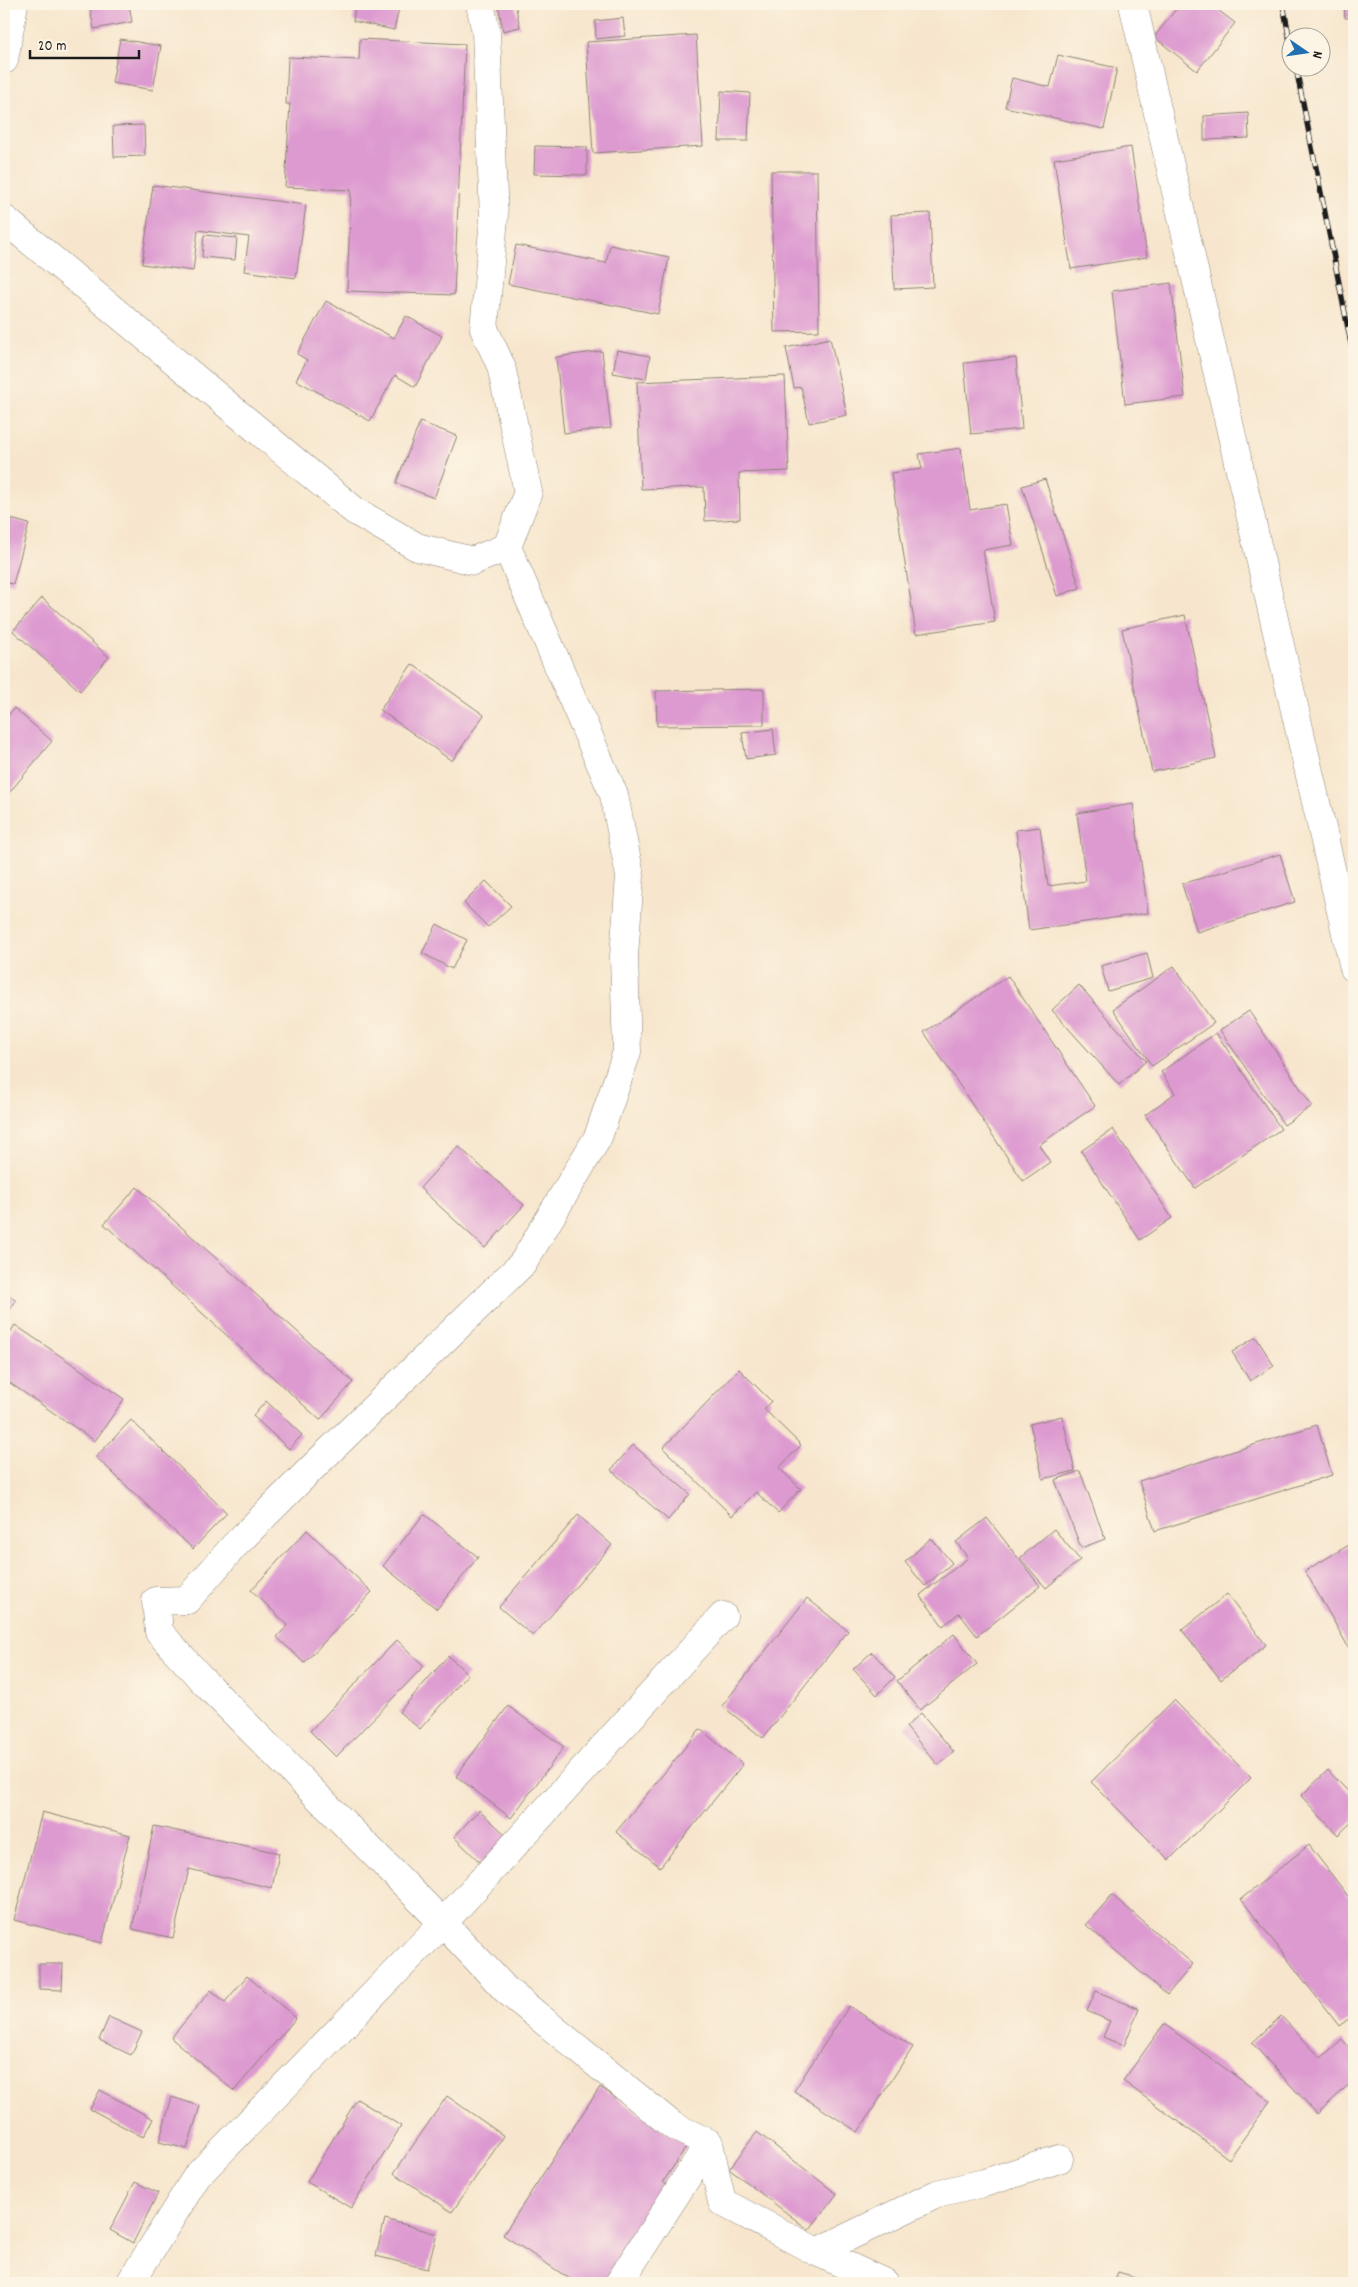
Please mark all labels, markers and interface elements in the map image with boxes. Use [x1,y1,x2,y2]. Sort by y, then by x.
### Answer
scale bar [30,28,139,60]
north arrow [1280,28,1330,78]
text: 20 m [38,36,66,58]
text: N [1306,49,1327,60]

